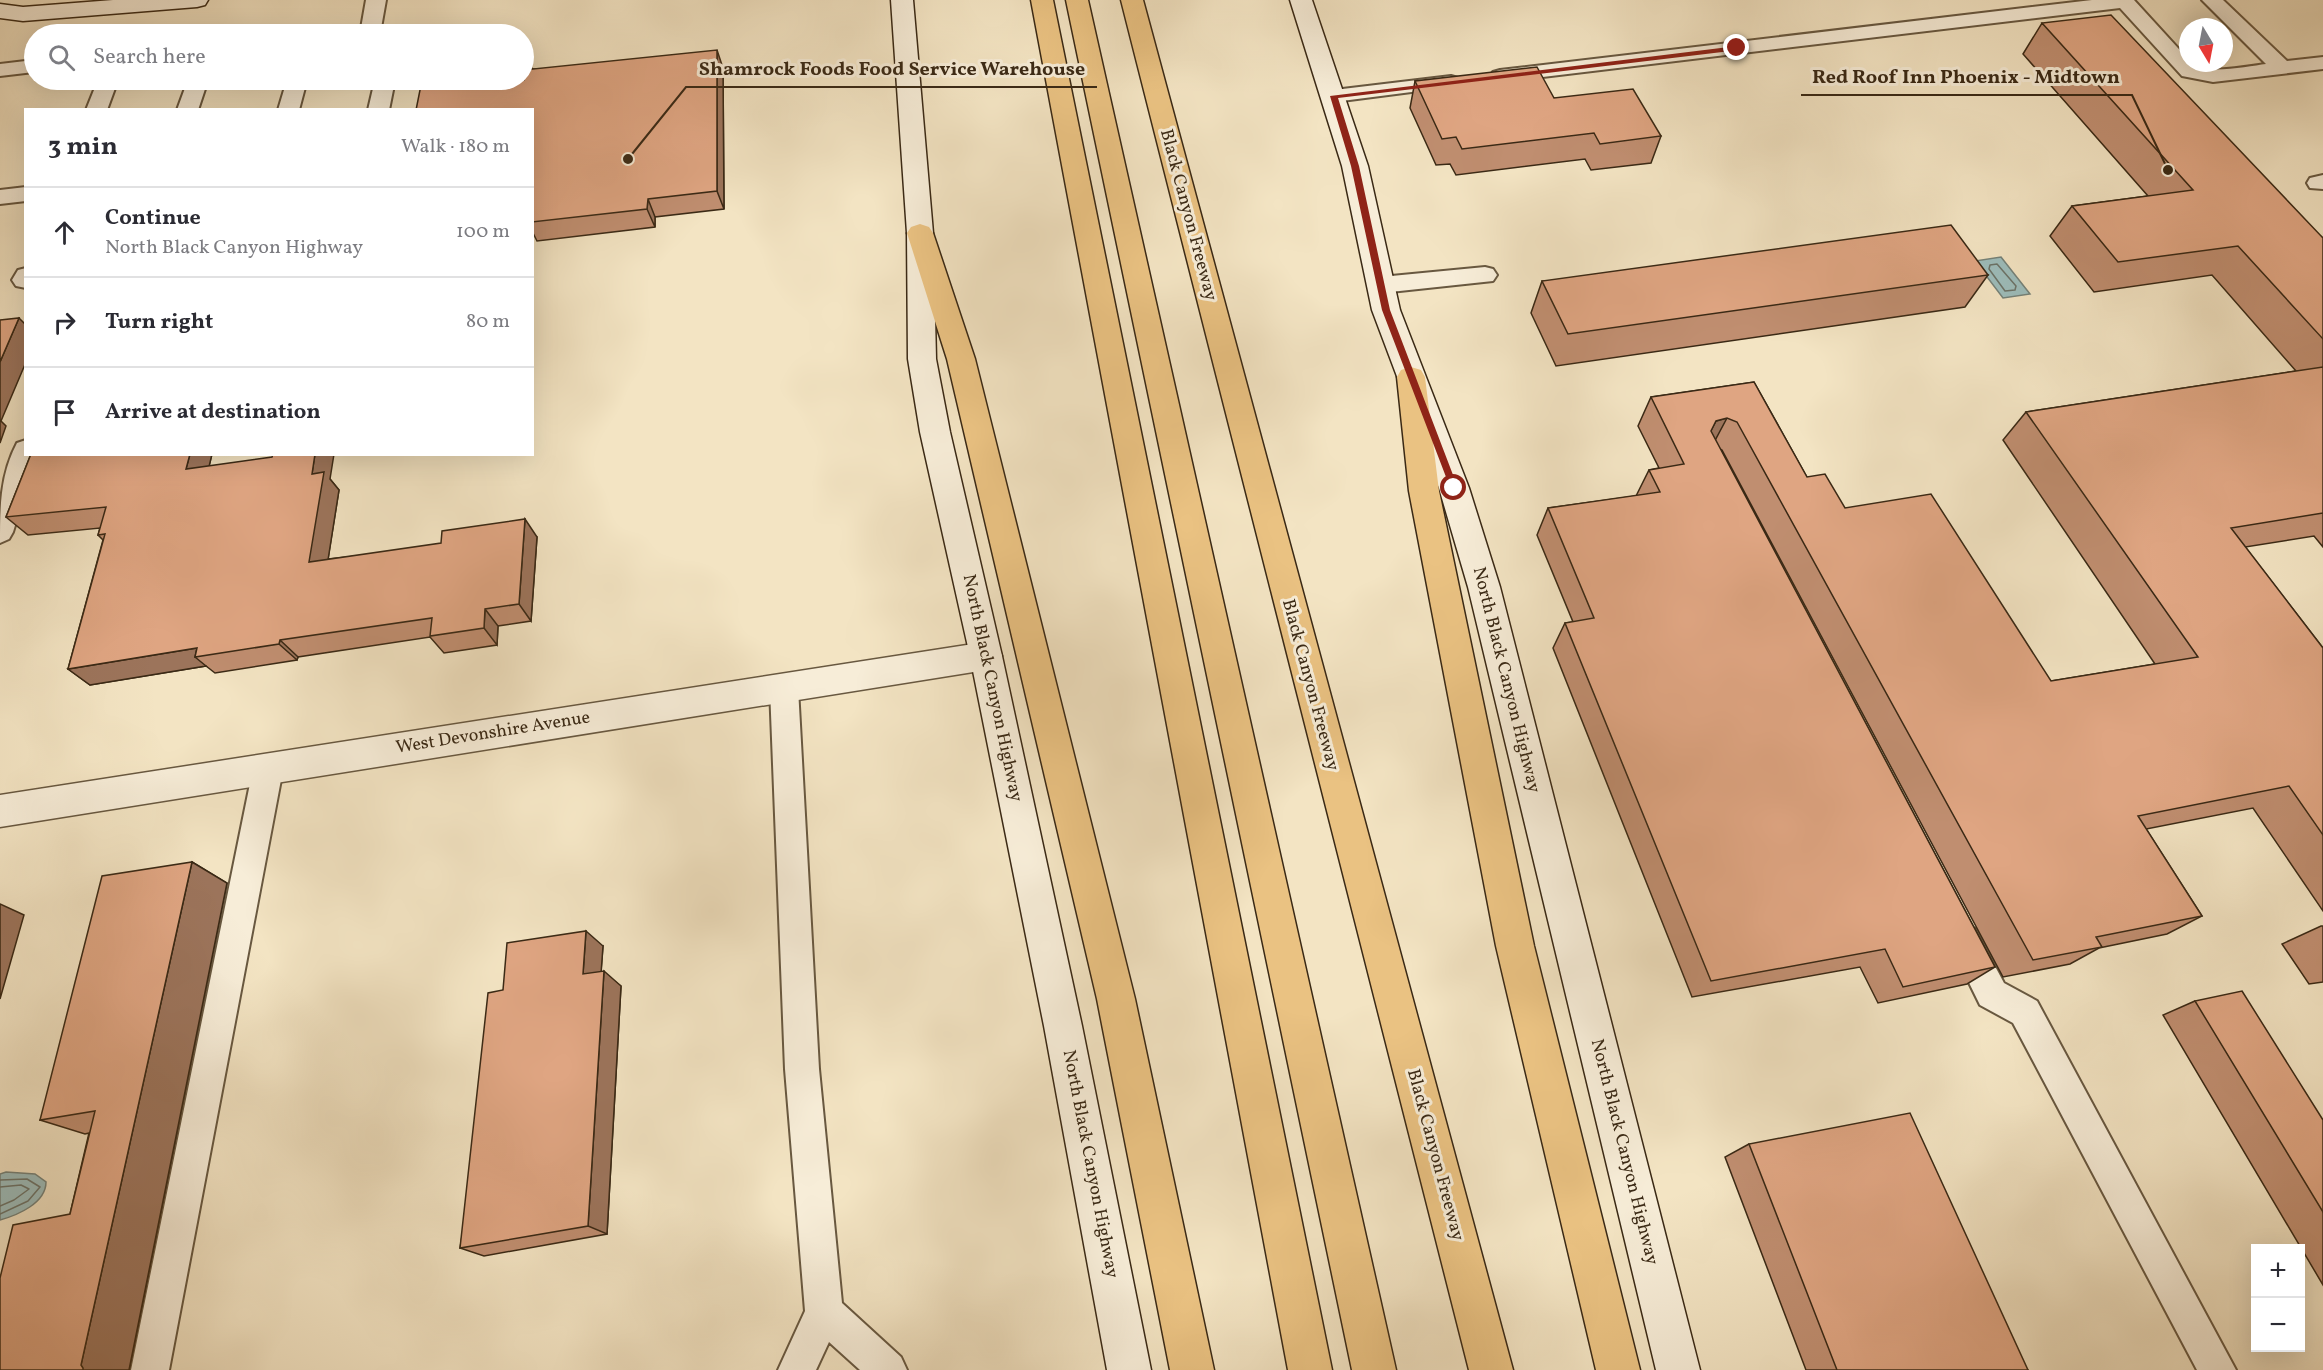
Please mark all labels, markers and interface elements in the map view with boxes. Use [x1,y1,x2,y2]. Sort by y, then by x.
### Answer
north arrow [2179,18,2233,72]
search box [24,24,534,90]
route end [1723,34,1749,60]
icon: search [45,41,78,74]
text: Search here [93,42,206,73]
callout: Shamrock Foods Food Service Warehouse [686,49,1097,87]
text: Shamrock Foods Food Service Warehouse [699,56,1085,84]
callout: Red Roof Inn Phoenix - Midtown [1801,57,2132,95]
text: Red Roof Inn Phoenix - Midtown [1812,64,2120,92]
street label: Black Canyon Freeway [1153,126,1223,304]
text: 3 min [48,129,118,165]
text: Walk · 180 m [401,133,510,161]
text: Continue [105,203,201,234]
icon: ahead [48,216,81,249]
text: 100 m [456,218,510,246]
text: North Black Canyon Highway [105,234,363,262]
icon: right [48,306,81,339]
text: Turn right [105,307,213,338]
text: 80 m [466,308,510,336]
icon: arrive [48,396,81,429]
text: Arrive at destination [105,397,321,428]
route start [1440,474,1466,500]
street label: North Black Canyon Highway [1466,564,1546,796]
street label: North Black Canyon Highway [956,572,1028,804]
street label: Black Canyon Freeway [1275,596,1345,774]
street label: West Devonshire Avenue [394,705,592,761]
street label: North Black Canyon Highway [1584,1036,1664,1268]
street label: North Black Canyon Highway [1056,1048,1124,1281]
street label: Black Canyon Freeway [1400,1066,1470,1244]
map controls [2251,1244,2305,1352]
button: + [2251,1244,2305,1298]
button: − [2251,1298,2305,1352]

